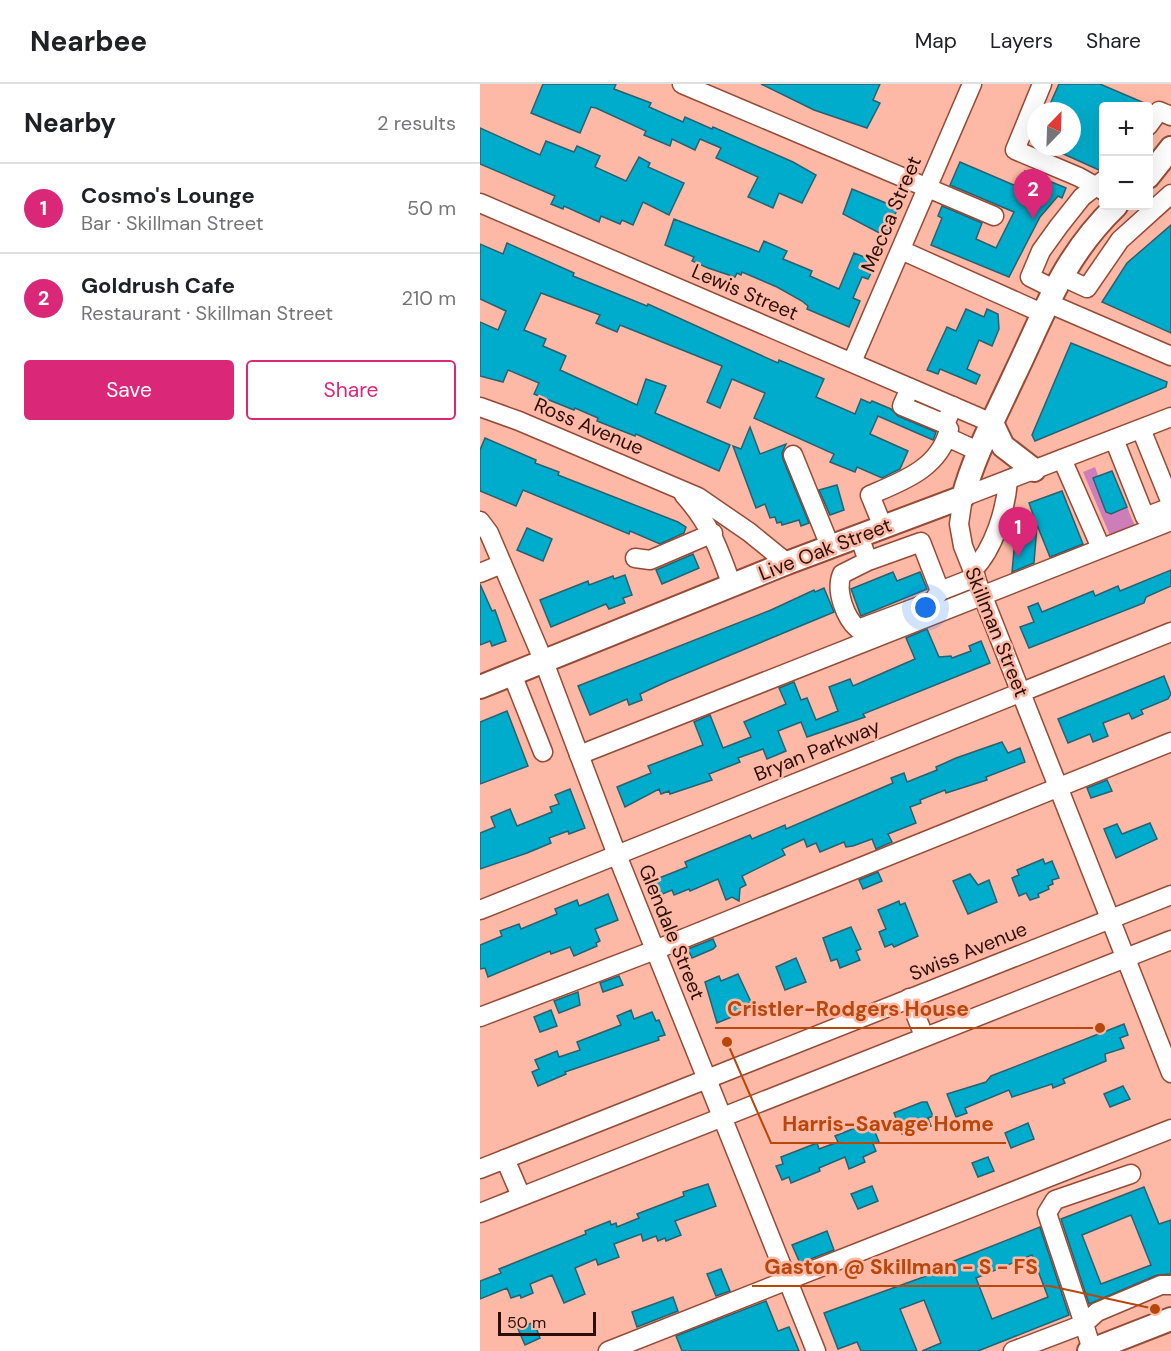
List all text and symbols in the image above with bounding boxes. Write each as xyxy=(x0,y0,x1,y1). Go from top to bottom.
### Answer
text: Nearbee xyxy=(30,23,147,60)
text: Map xyxy=(915,27,957,55)
text: Layers xyxy=(990,27,1053,55)
text: Share xyxy=(1086,27,1141,55)
north arrow xyxy=(1027,102,1081,156)
map controls xyxy=(1099,102,1153,210)
button: + xyxy=(1099,102,1153,156)
text: Nearby xyxy=(24,106,116,140)
text: 2 results xyxy=(377,110,456,136)
street label: Mecca Street xyxy=(855,152,927,276)
button: − xyxy=(1099,156,1153,210)
pin: 2 xyxy=(1014,170,1052,219)
text: Cosmo's Lounge xyxy=(81,181,255,210)
text: 1 xyxy=(40,195,47,221)
text: 50 m xyxy=(407,195,456,221)
text: Bar · Skillman Street xyxy=(81,210,264,236)
street label: Lewis Street xyxy=(688,258,802,326)
text: Goldrush Cafe xyxy=(81,271,235,300)
text: 2 xyxy=(38,285,49,311)
text: 210 m xyxy=(401,285,456,311)
text: Restaurant · Skillman Street xyxy=(81,300,333,326)
button: Save xyxy=(24,360,234,420)
button: Share xyxy=(246,360,456,420)
street label: Ross Avenue xyxy=(530,391,648,461)
pin: 1 xyxy=(998,508,1038,557)
street label: Live Oak Street xyxy=(755,512,895,586)
street label: Skillman Street xyxy=(959,563,1035,701)
your location xyxy=(911,593,940,622)
street label: Bryan Parkway xyxy=(750,713,884,787)
street label: Glendale Street xyxy=(633,861,711,1004)
street label: Swiss Avenue xyxy=(905,916,1031,986)
callout: Cristler-Rodgers House xyxy=(715,989,981,1028)
text: Cristler-Rodgers House xyxy=(727,995,969,1023)
callout: Harris-Savage Home xyxy=(771,1104,1006,1143)
text: Harris-Savage Home xyxy=(782,1110,994,1138)
callout: Gaston @ Skillman - S - FS xyxy=(752,1247,1050,1286)
text: Gaston @ Skillman - S - FS xyxy=(764,1253,1038,1281)
scale bar xyxy=(498,1309,596,1336)
text: 50 m xyxy=(507,1312,546,1333)

